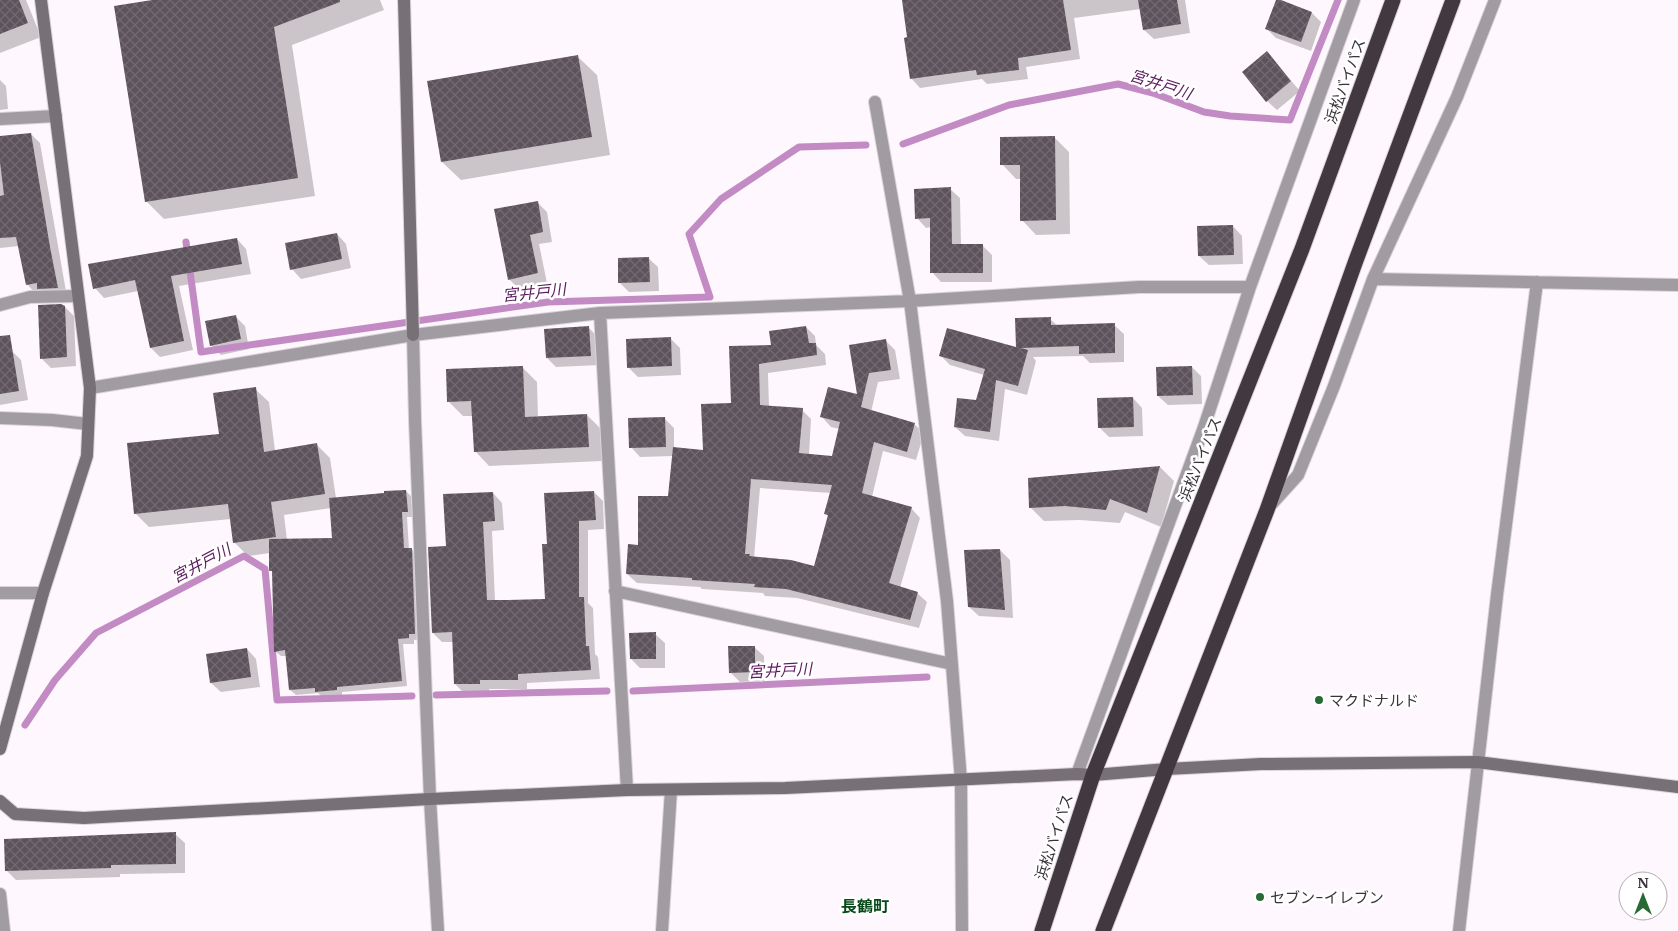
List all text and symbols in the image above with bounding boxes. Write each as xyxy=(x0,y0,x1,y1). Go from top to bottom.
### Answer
street label: 浜松バイパス xyxy=(1321,36,1369,126)
water label: 宮井戸川 xyxy=(1127,65,1196,104)
water label: 宮井戸川 xyxy=(501,279,569,305)
street label: 浜松バイパス xyxy=(1174,414,1226,504)
water label: 宮井戸川 xyxy=(168,538,236,587)
water label: 宮井戸川 xyxy=(748,658,814,682)
place label: マクドナルド xyxy=(1329,691,1419,710)
marker: マクドナルド xyxy=(1313,694,1325,706)
street label: 浜松バイパス xyxy=(1031,791,1077,883)
north arrow xyxy=(1618,871,1668,921)
text: N xyxy=(1637,874,1649,892)
place label: セブン-イレブン xyxy=(1270,888,1384,907)
marker: セブン-イレブン xyxy=(1254,891,1266,903)
district label: 長鶴町 xyxy=(841,896,889,916)

